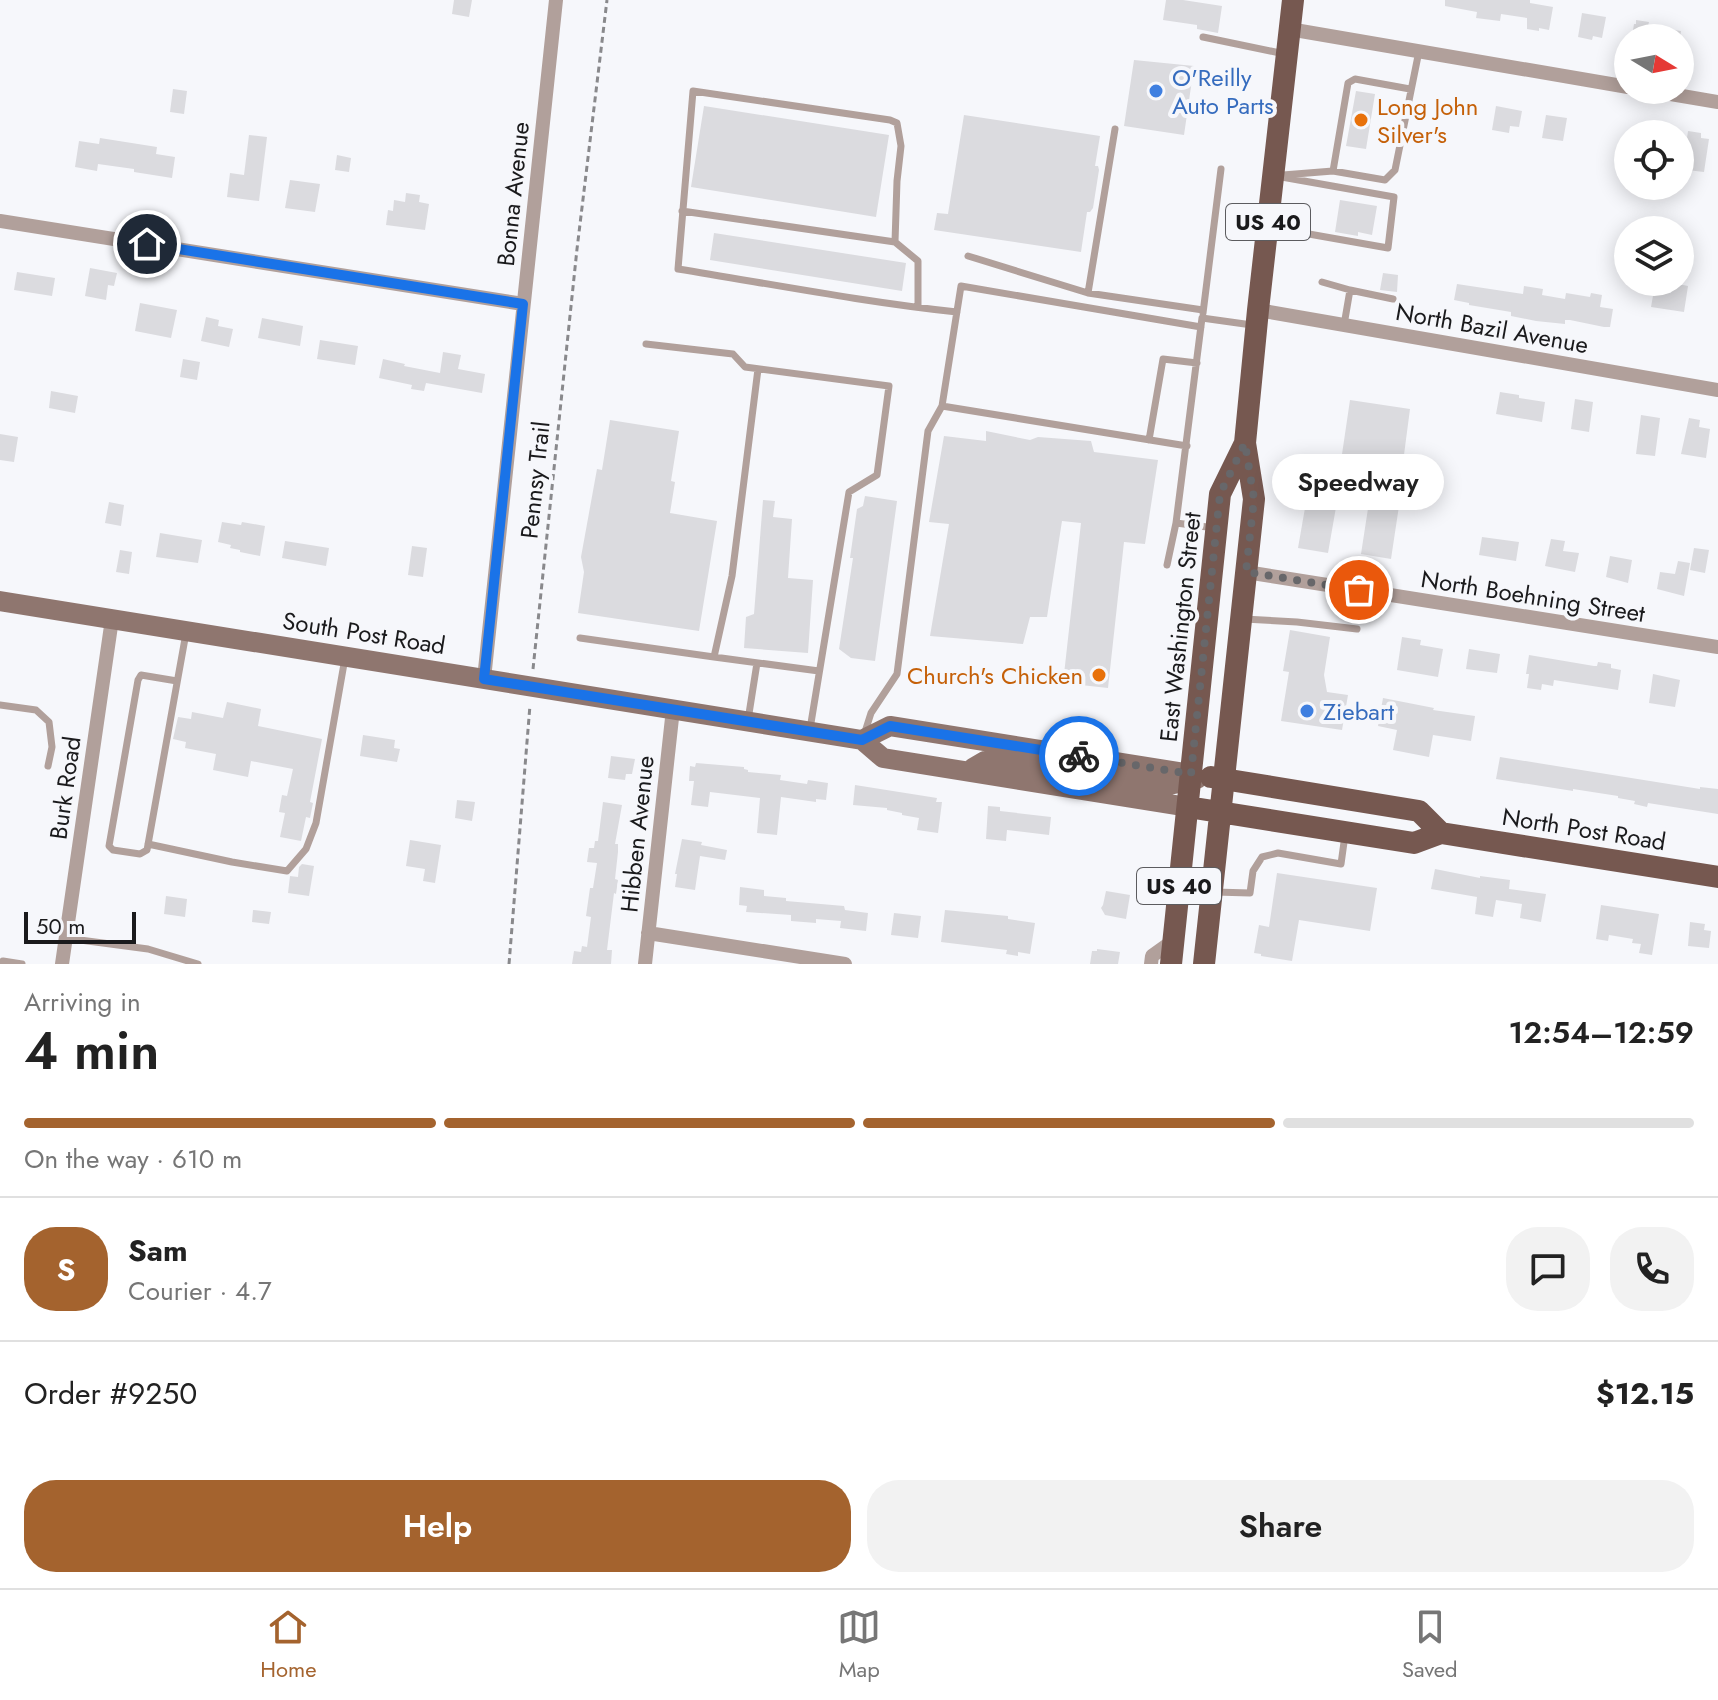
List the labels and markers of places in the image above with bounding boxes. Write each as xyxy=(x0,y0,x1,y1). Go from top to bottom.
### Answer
place label: O'Reilly Auto Parts xyxy=(1172,60,1274,123)
marker: O'Reilly Auto Parts xyxy=(1147,82,1165,100)
place label: Long John Silver's xyxy=(1377,89,1478,152)
marker: Long John Silver's xyxy=(1352,111,1370,129)
pin xyxy=(113,210,181,278)
callout: Speedway xyxy=(1273,454,1445,510)
pin xyxy=(1325,556,1393,624)
place label: Church's Chicken xyxy=(907,658,1083,693)
marker: Church's Chicken xyxy=(1090,666,1108,684)
place label: Ziebart xyxy=(1323,694,1394,729)
marker: Ziebart xyxy=(1298,702,1316,720)

